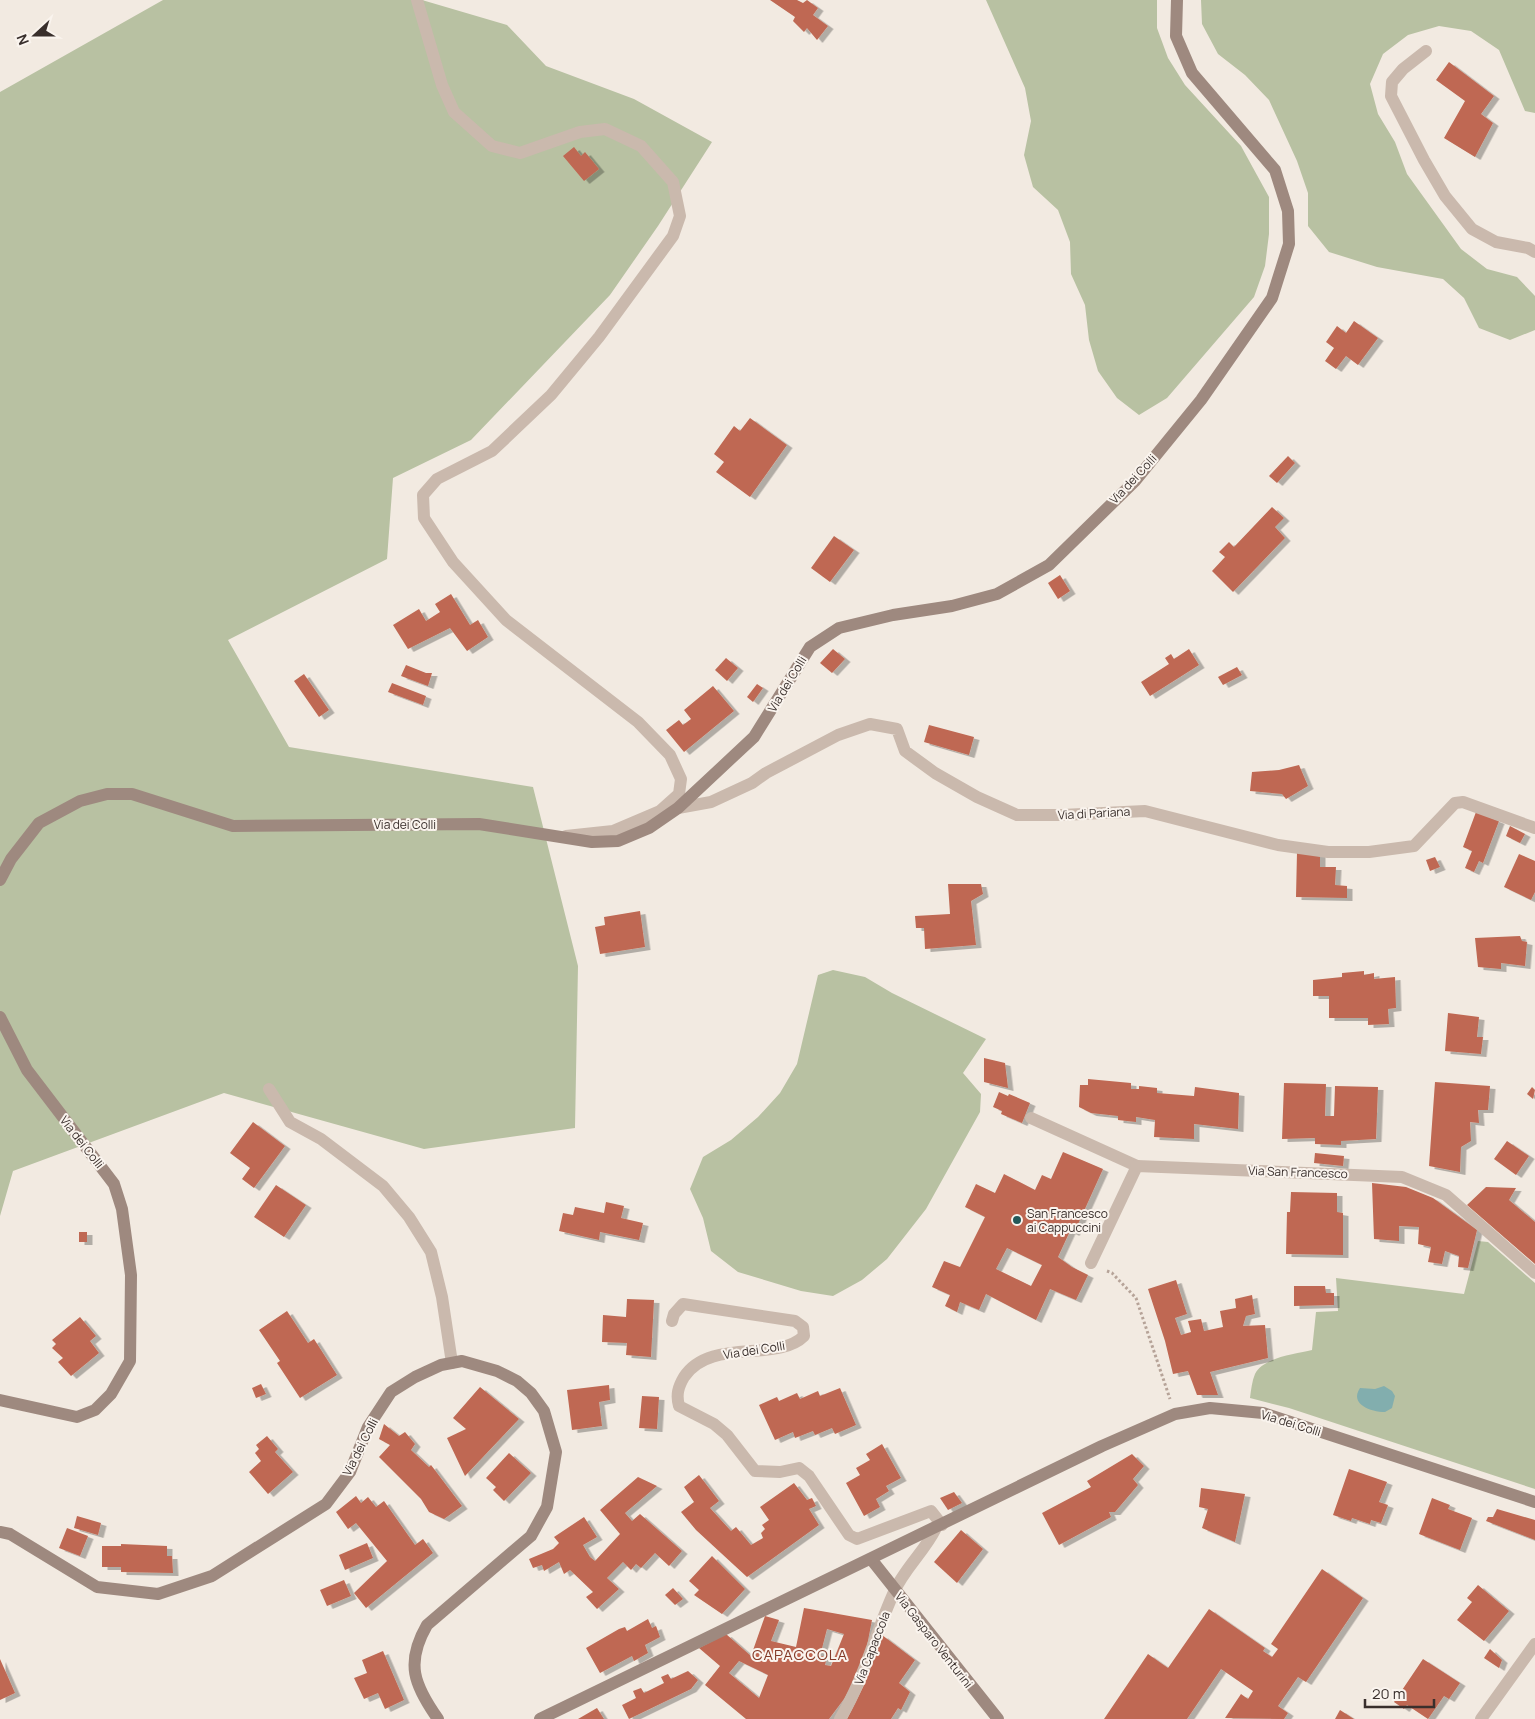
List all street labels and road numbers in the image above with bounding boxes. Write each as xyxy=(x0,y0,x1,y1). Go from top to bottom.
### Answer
street label: Via dei Colli xyxy=(1106,450,1160,508)
street label: Via dei Colli xyxy=(764,653,810,715)
street label: Via di Pariana xyxy=(1057,803,1131,823)
street label: Via dei Colli xyxy=(374,816,436,833)
street label: Via dei Colli xyxy=(56,1112,108,1172)
street label: Via San Francesco xyxy=(1248,1162,1348,1182)
street label: Via dei Colli xyxy=(722,1337,786,1363)
street label: Via dei Colli xyxy=(1259,1406,1323,1440)
street label: Via dei Colli xyxy=(338,1415,382,1479)
street label: Via Gasparo Venturini xyxy=(891,1589,977,1691)
street label: Via Capaccola xyxy=(850,1609,894,1687)

